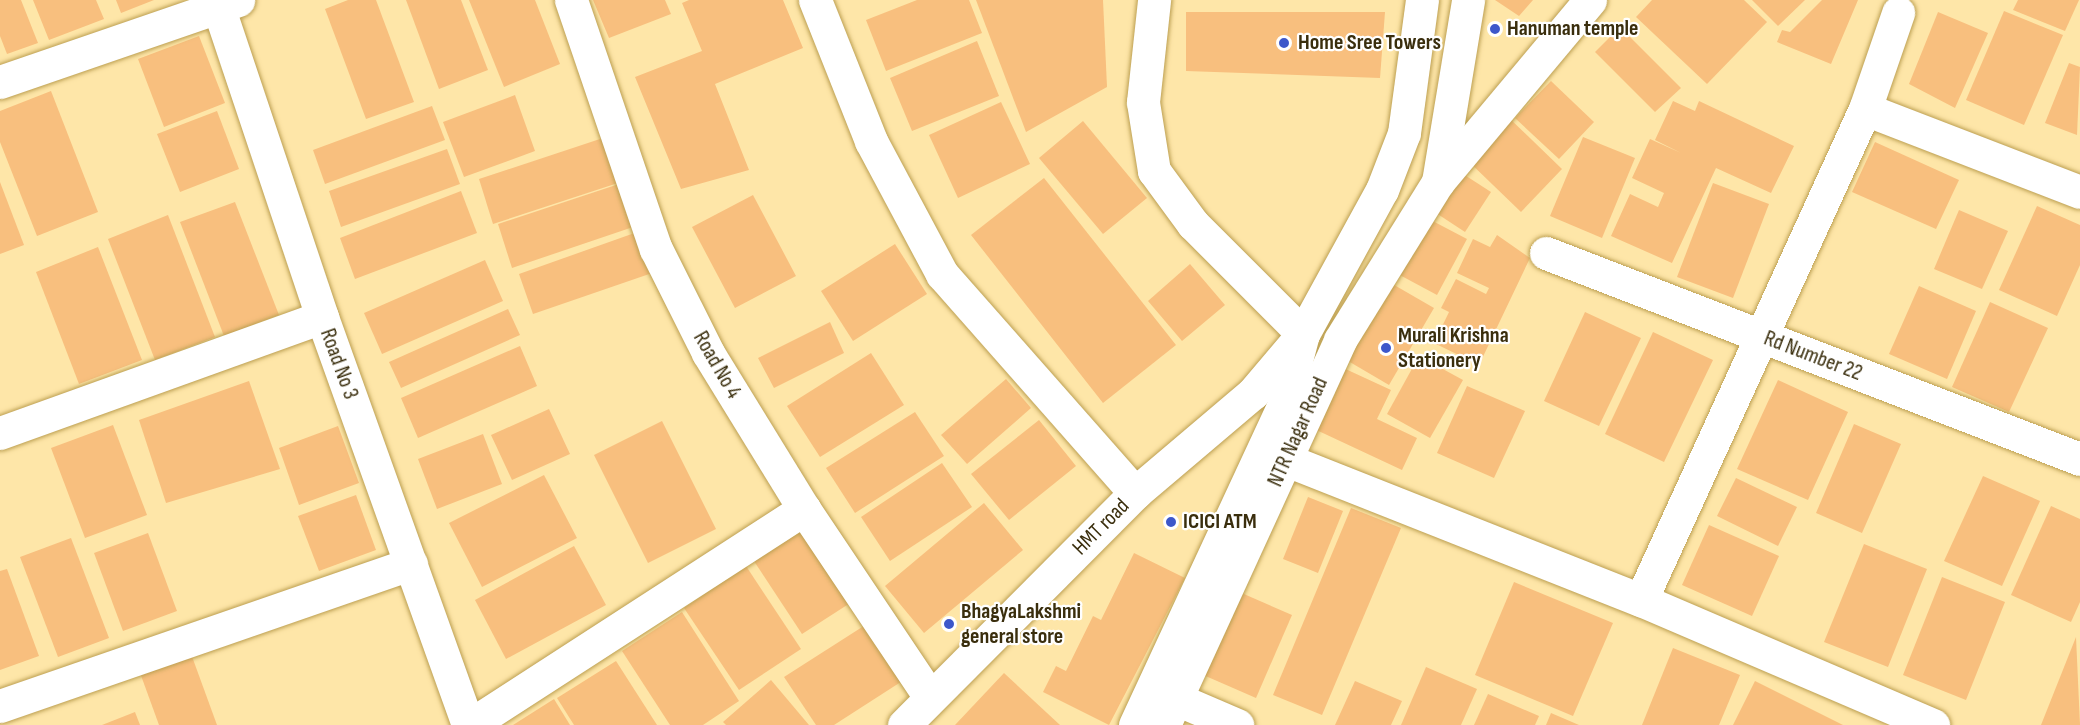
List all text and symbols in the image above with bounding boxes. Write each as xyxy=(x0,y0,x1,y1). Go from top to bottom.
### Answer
place label: Hanuman temple xyxy=(1507,16,1638,42)
marker: Hanuman temple xyxy=(1488,22,1502,36)
place label: Home Sree Towers xyxy=(1298,30,1441,56)
marker: Home Sree Towers xyxy=(1275,34,1293,52)
place label: Murali Krishna Stationery xyxy=(1398,322,1509,374)
street label: Road No 3 xyxy=(314,325,364,403)
street label: Rd Number 22 xyxy=(1760,325,1866,387)
street label: Road No 4 xyxy=(687,327,747,403)
marker: Murali Krishna Stationery xyxy=(1379,341,1393,355)
street label: NTR Nagar Road xyxy=(1262,373,1334,491)
street label: HMT road xyxy=(1067,493,1135,561)
place label: ICICI ATM xyxy=(1183,509,1257,535)
marker: ICICI ATM xyxy=(1164,515,1178,529)
place label: BhagyaLakshmi general store xyxy=(961,598,1081,650)
marker: BhagyaLakshmi general store xyxy=(942,617,956,631)

